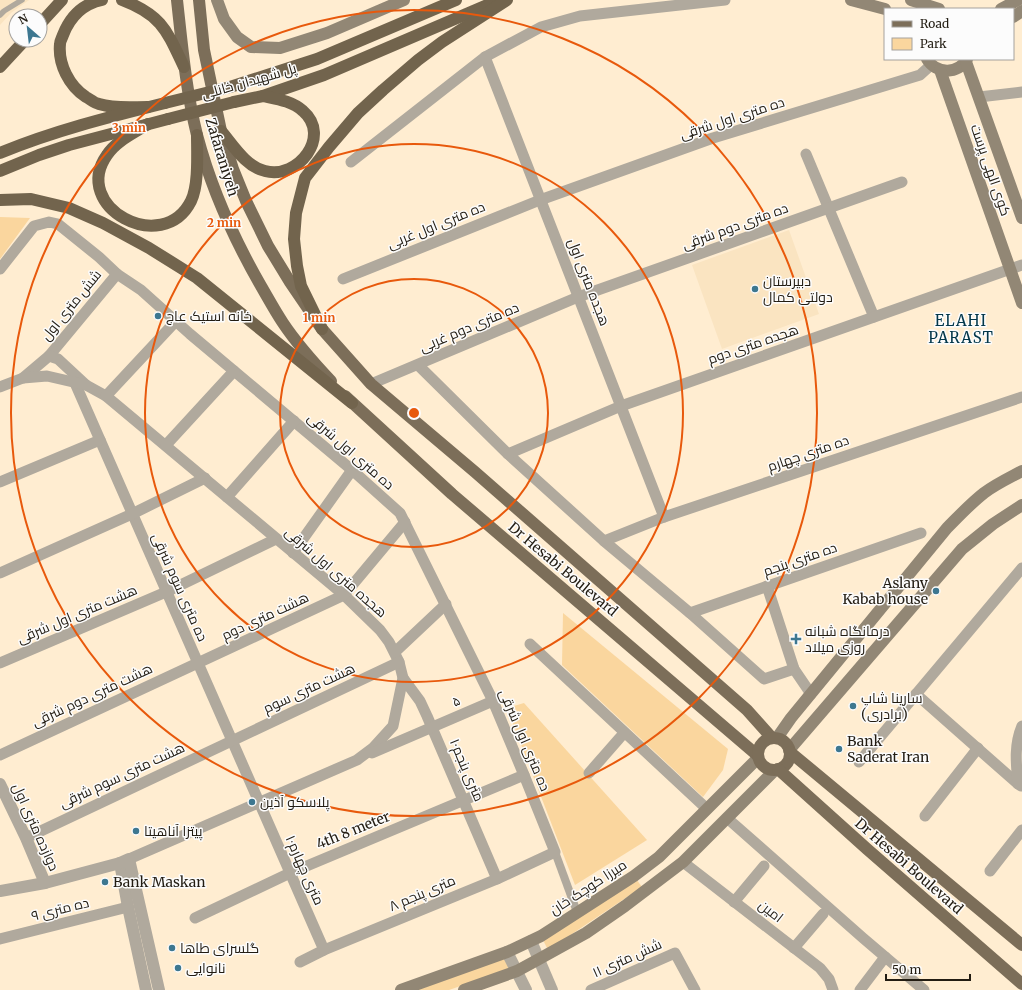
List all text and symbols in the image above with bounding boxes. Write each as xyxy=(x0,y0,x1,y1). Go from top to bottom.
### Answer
north arrow xyxy=(8,8,48,48)
legend xyxy=(884,8,1014,60)
text: N xyxy=(16,11,31,27)
text: Road xyxy=(920,16,949,31)
text: Park xyxy=(920,36,947,51)
street label: پل شهیدان خانلی xyxy=(199,59,299,104)
street label: ده متری اول شرقی xyxy=(677,93,787,143)
street label: Zafaraniyeh xyxy=(202,116,242,198)
text: 3 min xyxy=(112,120,146,135)
street label: کوی الهی پرست xyxy=(966,122,1015,219)
street label: ده متری اول غربی xyxy=(384,197,488,253)
street label: ده متری دوم شرقی xyxy=(680,198,791,254)
text: 2 min xyxy=(207,215,241,230)
street label: هجده متری اول xyxy=(564,236,614,328)
street label: شش متری اول xyxy=(37,266,105,344)
place label: دبیرستان دولتی کمال xyxy=(763,272,833,306)
marker: دبیرستان دولتی کمال xyxy=(750,284,760,294)
street label: ده متری دوم غربی xyxy=(416,298,522,357)
place label: خانه استیک عاج xyxy=(166,307,252,325)
text: 1 min xyxy=(303,310,335,325)
marker: خانه استیک عاج xyxy=(153,311,163,321)
district label: ELAHI PARAST xyxy=(928,311,994,347)
street label: هجده متری دوم xyxy=(705,320,801,369)
centre of rings xyxy=(407,406,421,420)
street label: ده متری اول شرقی xyxy=(304,408,398,494)
street label: ده متری چهارم xyxy=(765,431,851,476)
street label: Dr Hesabi Boulevard xyxy=(505,518,622,620)
street label: هجده متری اول شرقی xyxy=(281,523,391,621)
street label: ده متری سوم شرقی xyxy=(147,530,212,644)
street label: ده متری پنجم xyxy=(761,538,840,581)
place label: Aslany Kabab house xyxy=(842,574,929,608)
street label: هشت متری اول شرقی xyxy=(14,581,140,647)
marker: Aslany Kabab house xyxy=(931,586,941,596)
street label: هشت متری دوم xyxy=(218,588,312,645)
place label: درمانگاه شبانه روزی میلاد xyxy=(805,622,890,656)
marker: درمانگاه شبانه روزی میلاد xyxy=(790,633,802,645)
street label: هشت متری دوم شرقی xyxy=(29,659,156,732)
street label: هشت متری سوم xyxy=(260,659,358,718)
street label: ده متری اول شرقی xyxy=(495,686,555,794)
place label: سارینا شاپ (برادری) xyxy=(861,689,922,723)
street label: ۵ xyxy=(449,691,463,711)
marker: سارینا شاپ (برادری) xyxy=(848,701,858,711)
place label: Bank Saderat Iran xyxy=(847,732,929,766)
street label: ۱۰متری پنجم xyxy=(445,736,488,805)
street label: هشت متری سوم شرقی xyxy=(56,738,188,813)
marker: Bank Saderat Iran xyxy=(834,744,844,754)
street label: دوازده متری اول xyxy=(9,780,63,874)
place label: پلاسکو آذین xyxy=(260,793,330,812)
marker: پلاسکو آذین xyxy=(247,797,257,807)
street label: 4th 8 meter xyxy=(313,807,393,853)
street label: Dr Hesabi Boulevard xyxy=(851,814,967,918)
place label: پیتزا آناهیتا xyxy=(144,822,203,841)
marker: پیتزا آناهیتا xyxy=(131,826,141,836)
street label: ۱۰متری چهارم xyxy=(281,832,328,908)
street label: میرزا کوچک خان xyxy=(546,855,631,920)
street label: ۸ متری پنجم xyxy=(386,871,458,916)
place label: Bank Maskan xyxy=(113,873,205,891)
marker: Bank Maskan xyxy=(100,877,110,887)
street label: ده متری ۹ xyxy=(29,893,91,925)
street label: امین xyxy=(755,896,787,926)
street label: شش متری ۱۱ xyxy=(589,935,665,981)
place label: گلسرای طاها xyxy=(180,939,259,957)
marker: گلسرای طاها xyxy=(167,943,177,953)
scale bar xyxy=(886,956,970,982)
place label: نانوایی xyxy=(186,959,226,977)
text: 50 m xyxy=(892,962,921,977)
marker: نانوایی xyxy=(173,963,183,973)

